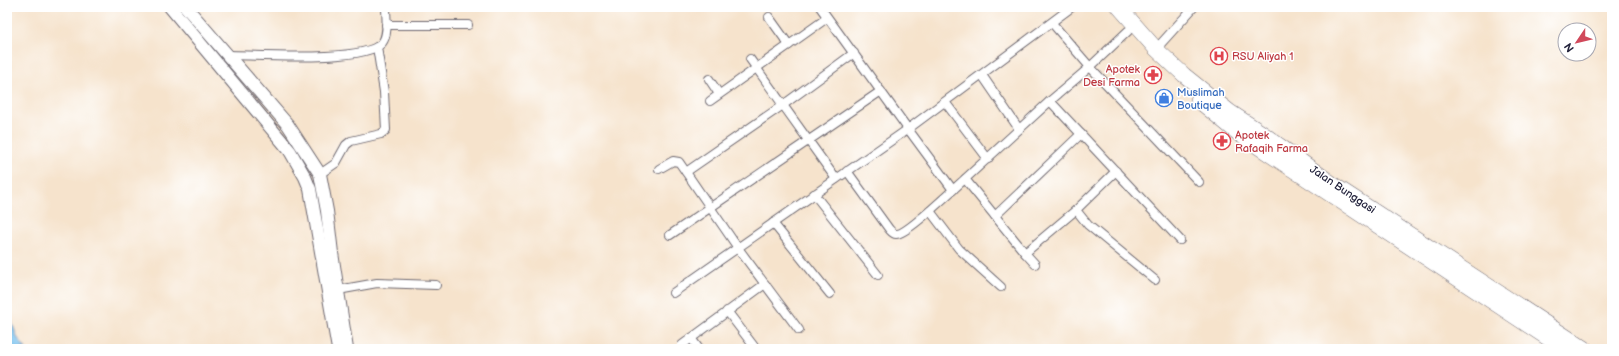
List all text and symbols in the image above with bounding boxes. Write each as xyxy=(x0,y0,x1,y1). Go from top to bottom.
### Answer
north arrow xyxy=(1557,22,1597,62)
text: N xyxy=(1562,40,1577,55)
hospital icon: RSU Aliyah 1 xyxy=(1209,46,1229,66)
place label: RSU Aliyah 1 xyxy=(1232,50,1293,63)
place label: Apotek Desi Farma xyxy=(1083,63,1141,89)
pharmacy icon: Apotek Desi Farma xyxy=(1143,65,1163,85)
place label: Muslimah Boutique xyxy=(1177,86,1225,112)
shop icon: Muslimah Boutique xyxy=(1154,88,1174,108)
place label: Apotek Rafaqih Farma xyxy=(1235,129,1308,155)
pharmacy icon: Apotek Rafaqih Farma xyxy=(1212,131,1232,151)
street label: Jalan Bunggasi xyxy=(1307,163,1378,216)

